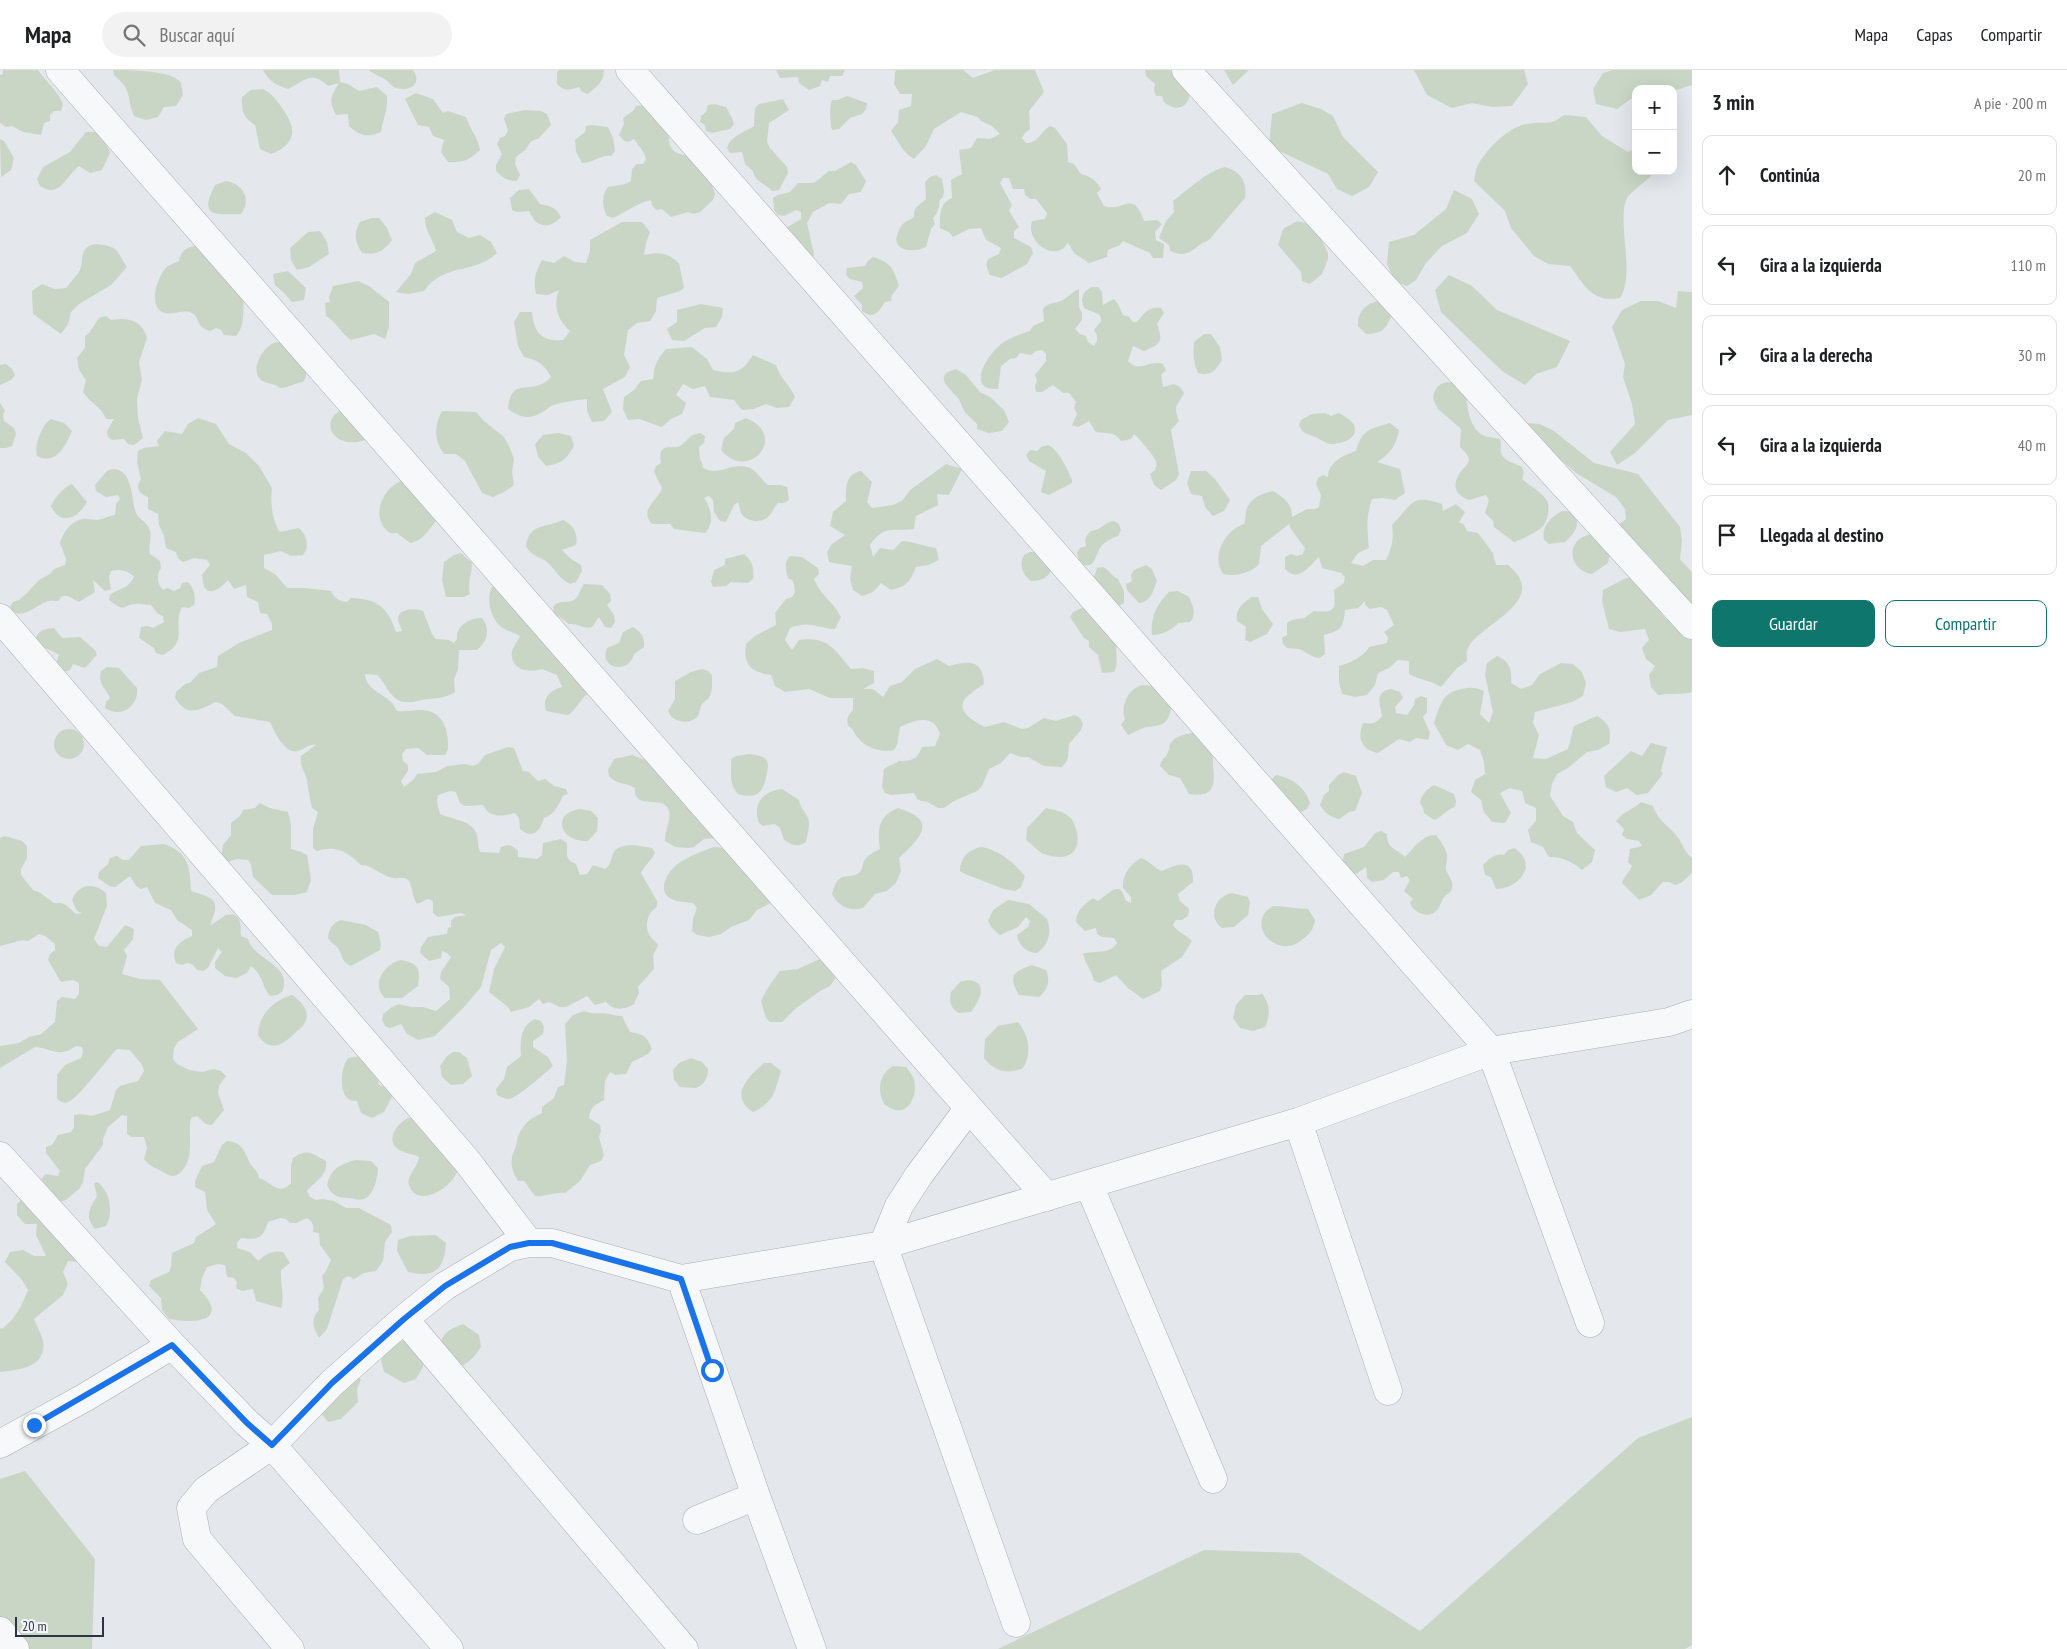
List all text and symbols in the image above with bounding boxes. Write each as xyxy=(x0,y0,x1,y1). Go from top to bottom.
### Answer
search box xyxy=(102,12,452,57)
text: Mapa xyxy=(25,19,72,50)
icon: search xyxy=(120,21,148,49)
text: Buscar aquí xyxy=(160,23,235,47)
text: Mapa xyxy=(1855,23,1888,46)
text: Capas xyxy=(1916,23,1953,46)
text: Compartir xyxy=(1981,23,2042,46)
map controls xyxy=(1632,85,1677,175)
button: + xyxy=(1632,85,1677,130)
text: 3 min xyxy=(1712,89,1754,116)
text: A pie · 200 m xyxy=(1974,93,2047,113)
button: − xyxy=(1632,130,1677,175)
icon: ahead xyxy=(1713,161,1741,189)
text: Continúa xyxy=(1760,163,1820,187)
text: 20 m xyxy=(2018,165,2046,185)
icon: left xyxy=(1713,251,1741,279)
text: Gira a la izquierda xyxy=(1760,253,1882,277)
text: 110 m xyxy=(2011,255,2046,275)
icon: right xyxy=(1713,341,1741,369)
text: Gira a la derecha xyxy=(1760,343,1873,367)
text: 30 m xyxy=(2018,345,2046,365)
icon: left xyxy=(1713,431,1741,459)
text: Gira a la izquierda xyxy=(1760,433,1882,457)
text: 40 m xyxy=(2018,435,2046,455)
icon: arrive xyxy=(1713,521,1741,549)
text: Llegada al destino xyxy=(1760,523,1884,547)
button: Guardar xyxy=(1712,600,1875,647)
button: Compartir xyxy=(1885,600,2047,647)
route start xyxy=(701,1359,724,1382)
route end xyxy=(23,1414,46,1437)
scale bar xyxy=(15,1614,104,1637)
text: 20 m xyxy=(22,1617,47,1635)

